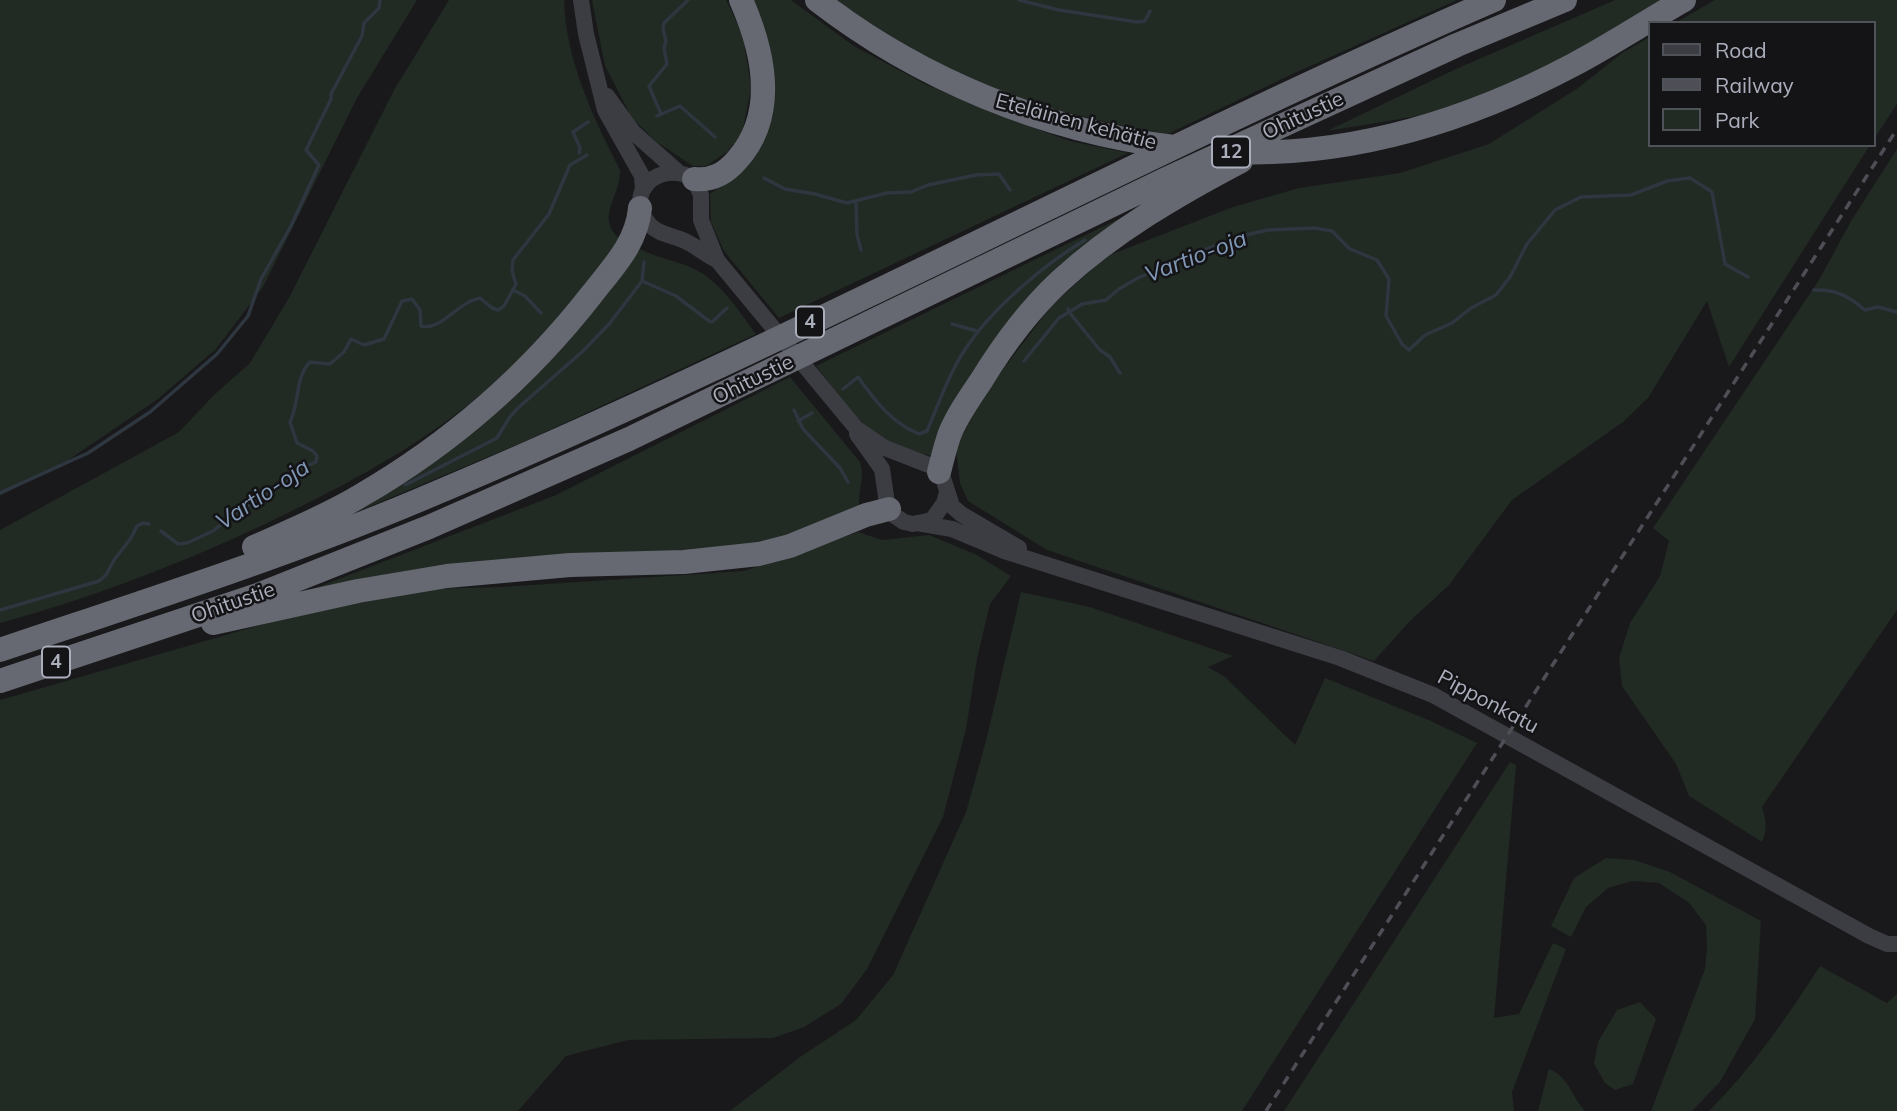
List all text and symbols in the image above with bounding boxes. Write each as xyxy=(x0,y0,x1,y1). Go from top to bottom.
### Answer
legend xyxy=(1648,21,1876,147)
text: Road xyxy=(1715,37,1766,63)
text: Railway xyxy=(1715,72,1794,98)
street label: Ohitustie xyxy=(1258,86,1348,146)
street label: Eteläinen kehätie xyxy=(993,88,1159,156)
text: Park xyxy=(1715,107,1759,133)
road number: 12 xyxy=(1212,136,1250,168)
water label: Vartio-oja xyxy=(1141,225,1251,289)
road number: 4 xyxy=(796,306,824,338)
street label: Ohitustie xyxy=(708,350,798,410)
water label: Vartio-oja xyxy=(211,454,315,536)
street label: Ohitustie xyxy=(188,577,278,629)
road number: 4 xyxy=(42,646,70,678)
street label: Pipponkatu xyxy=(1433,665,1543,739)

